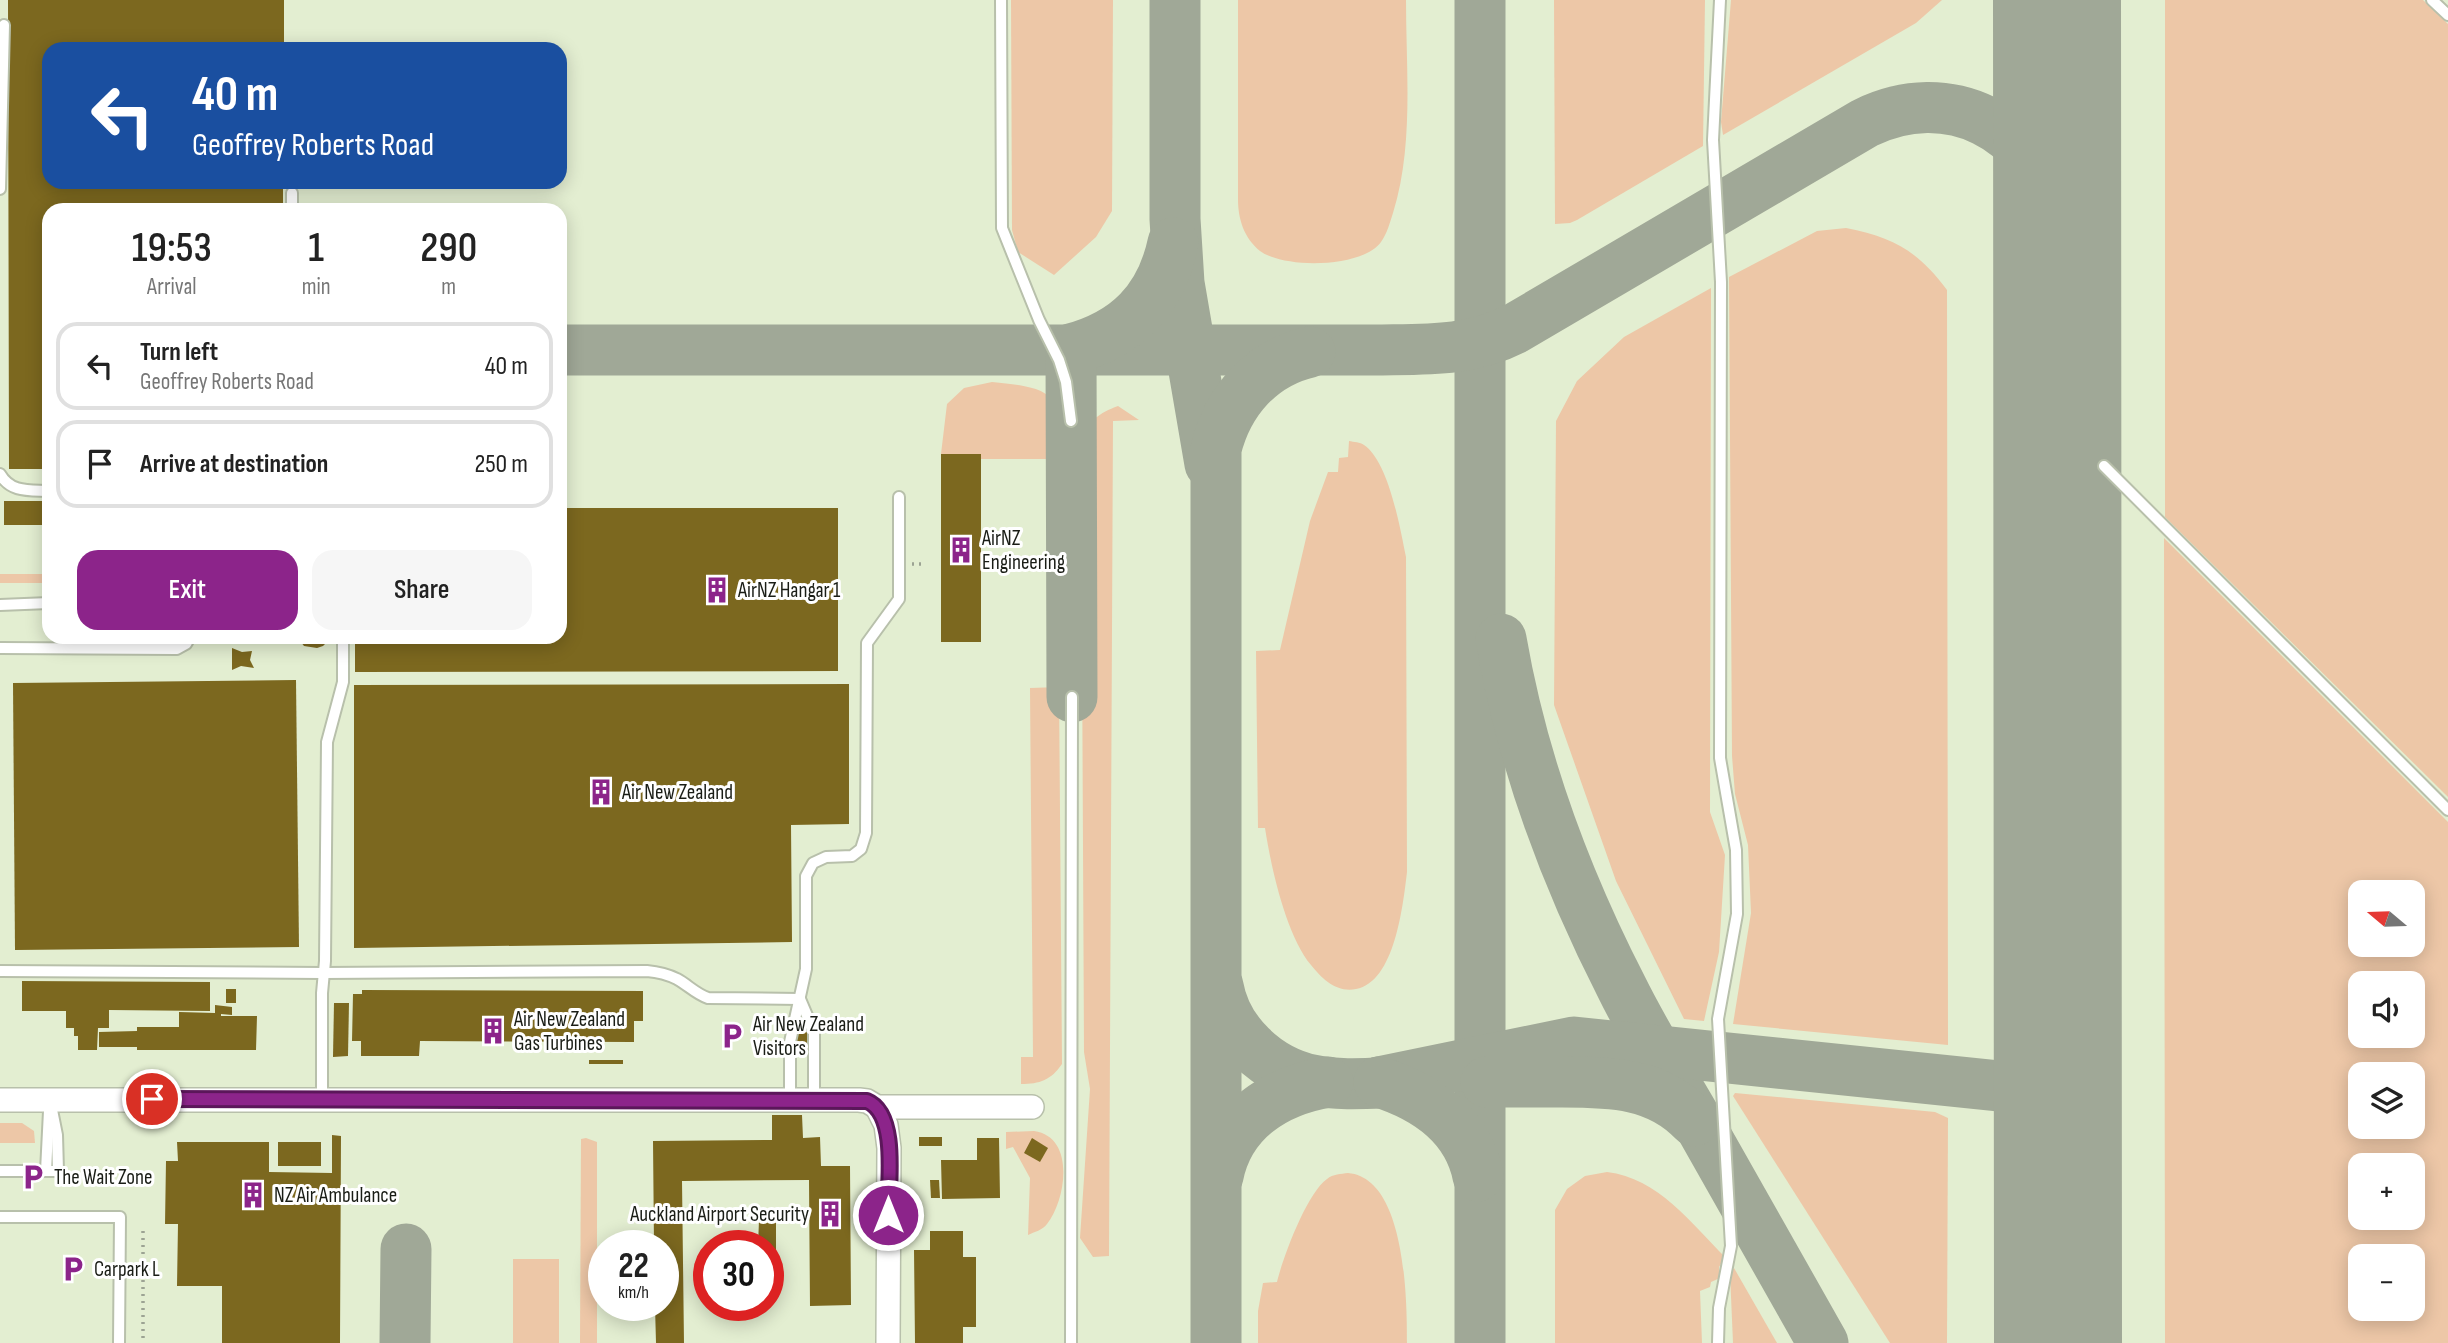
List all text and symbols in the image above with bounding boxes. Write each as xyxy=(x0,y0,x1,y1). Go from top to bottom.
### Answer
text: 40 m xyxy=(192,66,278,125)
icon: left xyxy=(77,70,168,161)
text: Geoffrey Roberts Road xyxy=(192,126,434,165)
text: 19:53 xyxy=(132,223,212,274)
text: 1 xyxy=(308,223,324,274)
text: 290 xyxy=(420,223,477,274)
text: Arrival xyxy=(147,273,197,301)
text: min xyxy=(302,273,331,301)
text: m xyxy=(441,273,456,301)
text: Turn left xyxy=(140,337,218,368)
icon: left xyxy=(81,347,119,385)
text: 40 m xyxy=(485,351,528,382)
text: Geoffrey Roberts Road xyxy=(140,368,314,396)
icon: arrive xyxy=(81,445,119,483)
text: Arrive at destination xyxy=(140,449,328,480)
text: 250 m xyxy=(474,449,528,480)
place label: AirNZ Engineering xyxy=(981,526,1065,575)
building icon: AirNZ Engineering xyxy=(946,535,976,565)
button: Exit xyxy=(77,550,298,630)
button: Share xyxy=(312,550,532,630)
building icon: AirNZ Hangar 1 xyxy=(702,575,732,605)
place label: AirNZ Hangar 1 xyxy=(737,578,841,603)
building icon: Air New Zealand xyxy=(586,777,616,807)
place label: Air New Zealand xyxy=(621,780,733,805)
north arrow xyxy=(2348,880,2426,957)
map controls xyxy=(2348,880,2425,1321)
button: sound xyxy=(2348,971,2425,1048)
place label: Air New Zealand Gas Turbines xyxy=(513,1007,625,1056)
place label: Air New Zealand Visitors xyxy=(752,1012,864,1061)
building icon: Air New Zealand Gas Turbines xyxy=(478,1016,508,1046)
parking icon: Air New Zealand Visitors xyxy=(717,1021,747,1051)
button: layers xyxy=(2348,1062,2425,1139)
pin xyxy=(122,1069,182,1129)
icon: arrive xyxy=(133,1080,171,1118)
button: + xyxy=(2348,1153,2425,1230)
parking icon: The Wait Zone xyxy=(18,1162,48,1192)
place label: The Wait Zone xyxy=(54,1165,152,1190)
position arrow xyxy=(851,1178,925,1252)
building icon: NZ Air Ambulance xyxy=(238,1180,268,1210)
place label: NZ Air Ambulance xyxy=(274,1183,397,1208)
building icon: Auckland Airport Security xyxy=(815,1199,845,1229)
place label: Auckland Airport Security xyxy=(629,1202,809,1227)
speed limit sign: 30 xyxy=(693,1230,784,1321)
button: − xyxy=(2348,1244,2425,1321)
text: 22 xyxy=(618,1245,649,1288)
parking icon: Carpark L xyxy=(58,1254,88,1284)
place label: Carpark L xyxy=(94,1257,160,1282)
text: km/h xyxy=(618,1282,649,1303)

